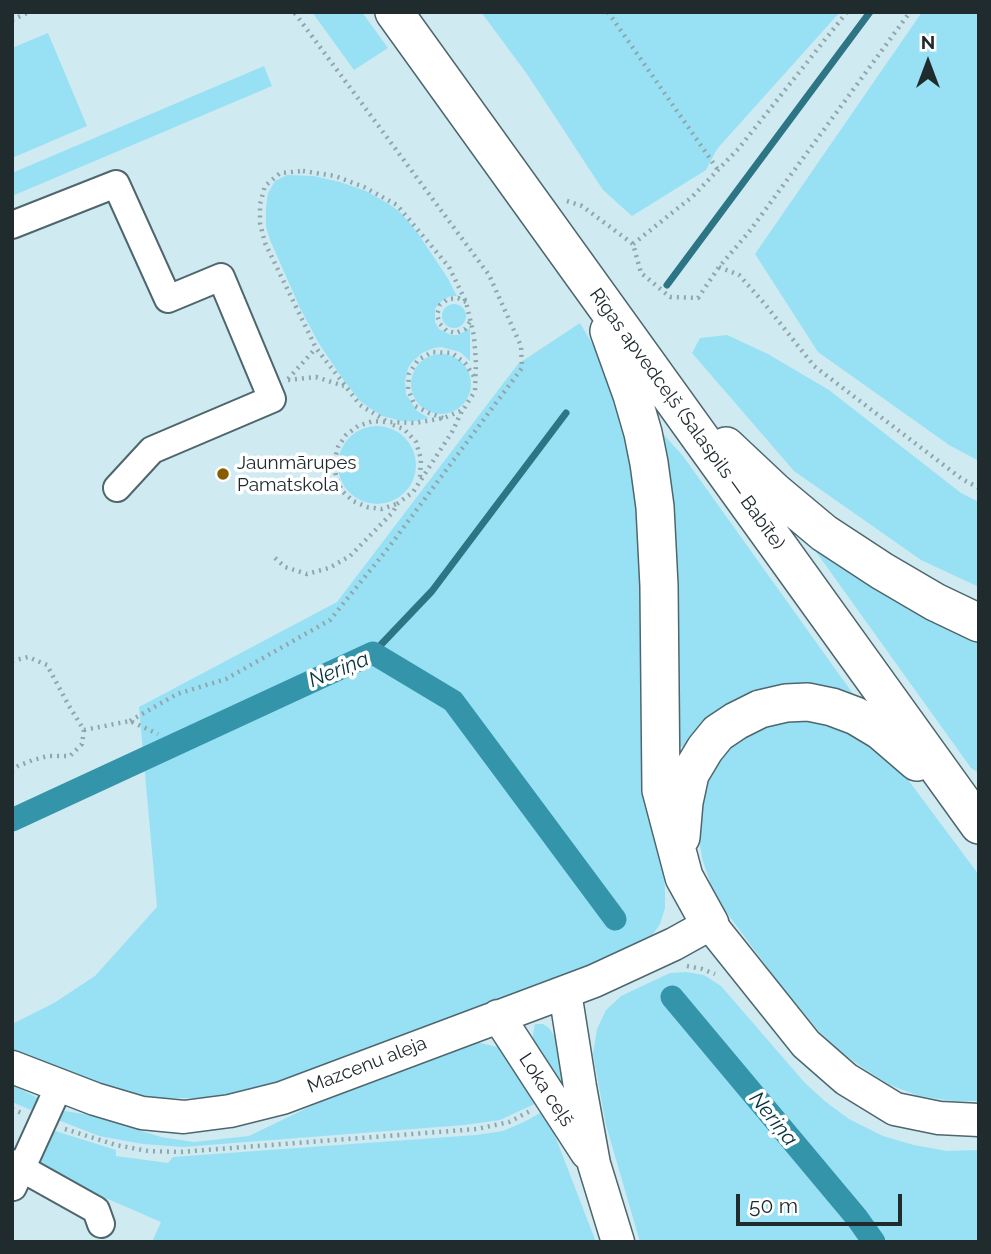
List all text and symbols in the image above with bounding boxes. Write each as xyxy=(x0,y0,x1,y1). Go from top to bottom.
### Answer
north arrow xyxy=(893,28,963,98)
text: N xyxy=(921,31,935,53)
street label: Rīgas apvedceļš (Salaspils — Babīte) xyxy=(584,284,790,554)
place label: Jaunmārupes Pamatskola xyxy=(237,452,357,496)
marker: Jaunmārupes Pamatskola xyxy=(215,466,231,482)
water label: Neriņa xyxy=(305,647,373,693)
street label: Mazcenu aleja xyxy=(304,1032,430,1098)
street label: Loka ceļš xyxy=(514,1049,578,1131)
water label: Neriņa xyxy=(744,1087,802,1151)
scale bar xyxy=(739,1180,905,1224)
text: 50 m xyxy=(749,1193,798,1218)

